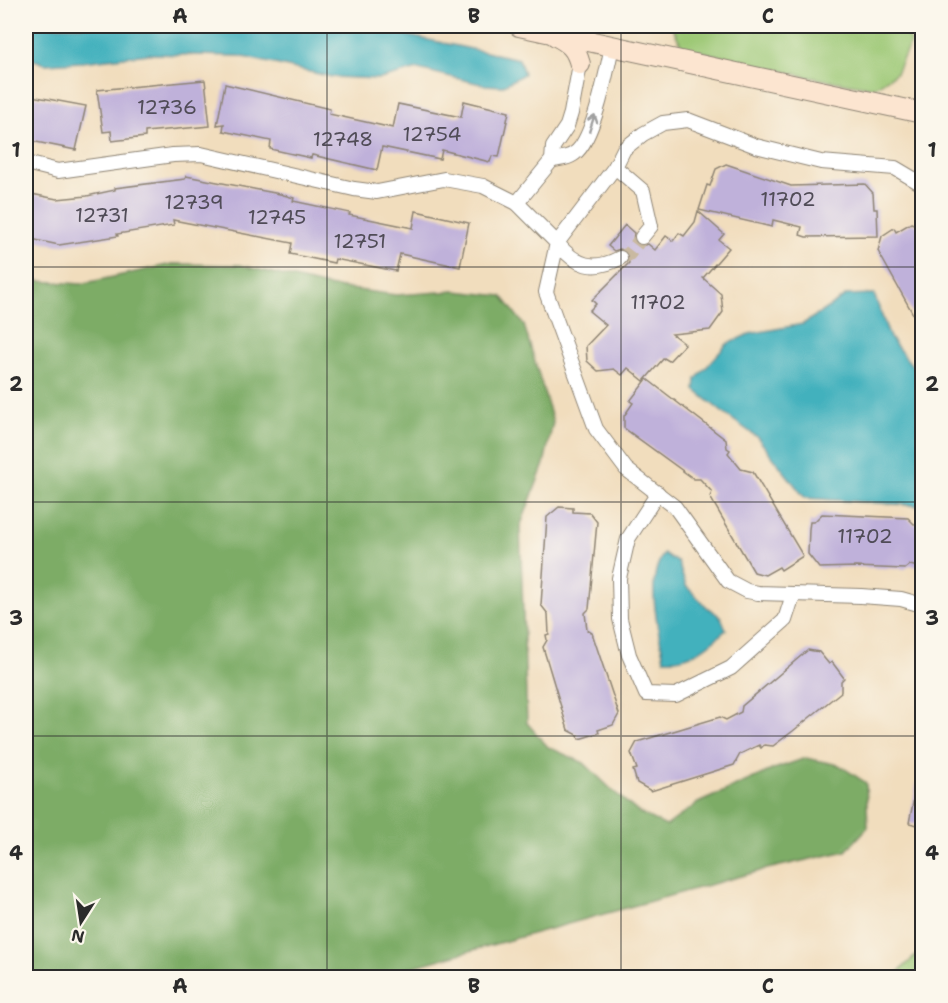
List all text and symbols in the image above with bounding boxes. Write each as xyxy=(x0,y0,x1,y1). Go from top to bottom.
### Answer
text: A xyxy=(172,3,188,29)
text: B xyxy=(468,3,480,29)
text: C xyxy=(762,3,774,29)
house number: 12736 xyxy=(137,94,197,120)
one-way arrow xyxy=(587,114,598,133)
house number: 12754 xyxy=(403,121,461,147)
house number: 12748 xyxy=(313,126,373,152)
text: 1 xyxy=(11,137,21,163)
text: 1 xyxy=(927,137,937,163)
house number: 11702 xyxy=(760,186,816,212)
house number: 12739 xyxy=(164,189,224,215)
house number: 12731 xyxy=(75,202,129,228)
house number: 12745 xyxy=(248,204,306,230)
house number: 12751 xyxy=(334,228,386,254)
house number: 11702 xyxy=(630,289,686,315)
text: 2 xyxy=(9,371,23,397)
text: 2 xyxy=(925,371,939,397)
house number: 11702 xyxy=(837,523,893,549)
text: 3 xyxy=(9,605,23,631)
text: 3 xyxy=(925,605,939,631)
text: 4 xyxy=(9,840,23,866)
text: 4 xyxy=(925,840,939,866)
north arrow xyxy=(51,892,111,952)
text: N xyxy=(70,925,86,948)
text: A xyxy=(172,973,188,999)
text: B xyxy=(468,973,480,999)
text: C xyxy=(762,973,774,999)

